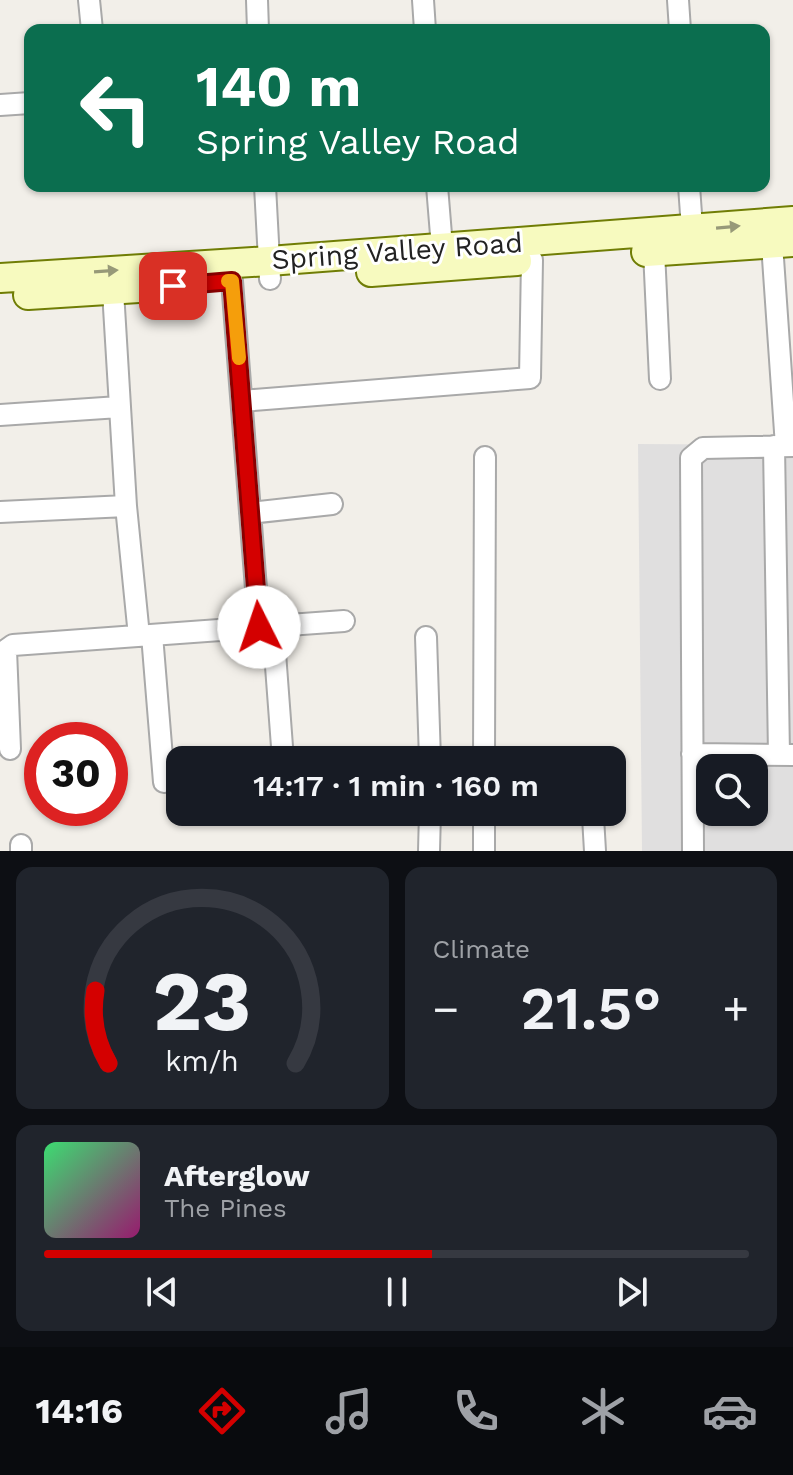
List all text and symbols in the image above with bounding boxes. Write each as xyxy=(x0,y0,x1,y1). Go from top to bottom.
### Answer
text: 140 m xyxy=(196,54,361,120)
icon: left xyxy=(64,56,168,160)
text: Spring Valley Road xyxy=(196,121,520,163)
one-way arrow xyxy=(716,220,741,233)
street label: Spring Valley Road xyxy=(270,226,524,276)
pin xyxy=(139,252,207,320)
one-way arrow xyxy=(94,264,119,277)
icon: arrive xyxy=(151,264,195,308)
position arrow xyxy=(217,585,301,669)
speed limit sign: 30 xyxy=(24,722,128,826)
map controls xyxy=(696,754,768,826)
button: search xyxy=(696,754,768,826)
text: 14:17 · 1 min · 160 m xyxy=(253,768,539,803)
text: Climate xyxy=(433,934,530,964)
text: 23 xyxy=(153,953,252,1050)
text: 21.5° xyxy=(520,973,661,1044)
text: − xyxy=(433,983,459,1035)
text: + xyxy=(722,983,749,1035)
text: km/h xyxy=(165,1044,239,1078)
text: Afterglow xyxy=(164,1158,310,1193)
text: The Pines xyxy=(164,1193,287,1223)
icon: previous xyxy=(140,1270,184,1314)
icon: pause xyxy=(375,1270,419,1314)
icon: next xyxy=(610,1270,654,1314)
icon: directions xyxy=(194,1383,250,1439)
icon: music xyxy=(321,1383,377,1439)
icon: phone xyxy=(448,1383,504,1439)
icon: climate xyxy=(575,1383,631,1439)
icon: car xyxy=(702,1383,758,1439)
text: 14:16 xyxy=(35,1390,123,1432)

